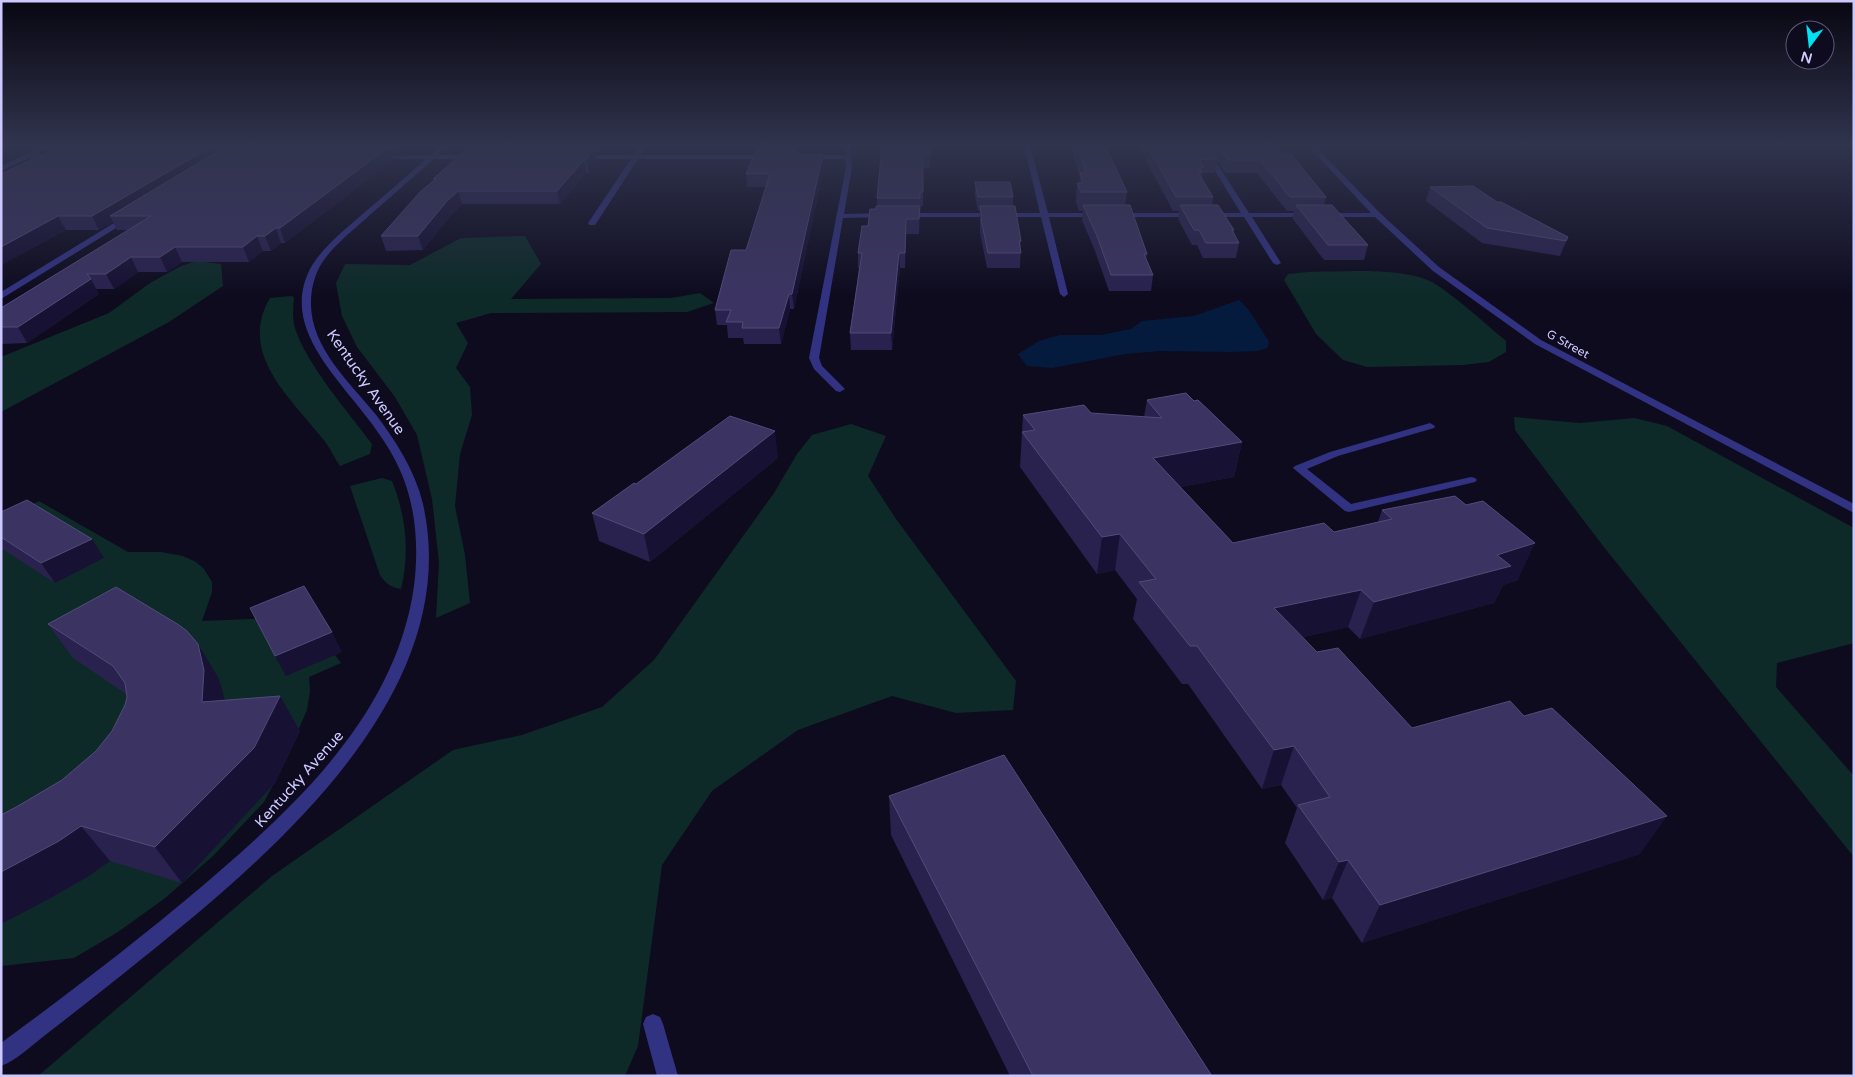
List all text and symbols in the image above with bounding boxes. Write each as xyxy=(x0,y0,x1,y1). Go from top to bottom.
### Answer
north arrow xyxy=(1785,20,1835,70)
text: N xyxy=(1799,47,1814,67)
street label: Kentucky Avenue xyxy=(323,326,409,438)
street label: G Street xyxy=(1544,327,1592,362)
street label: Kentucky Avenue xyxy=(251,727,347,831)

